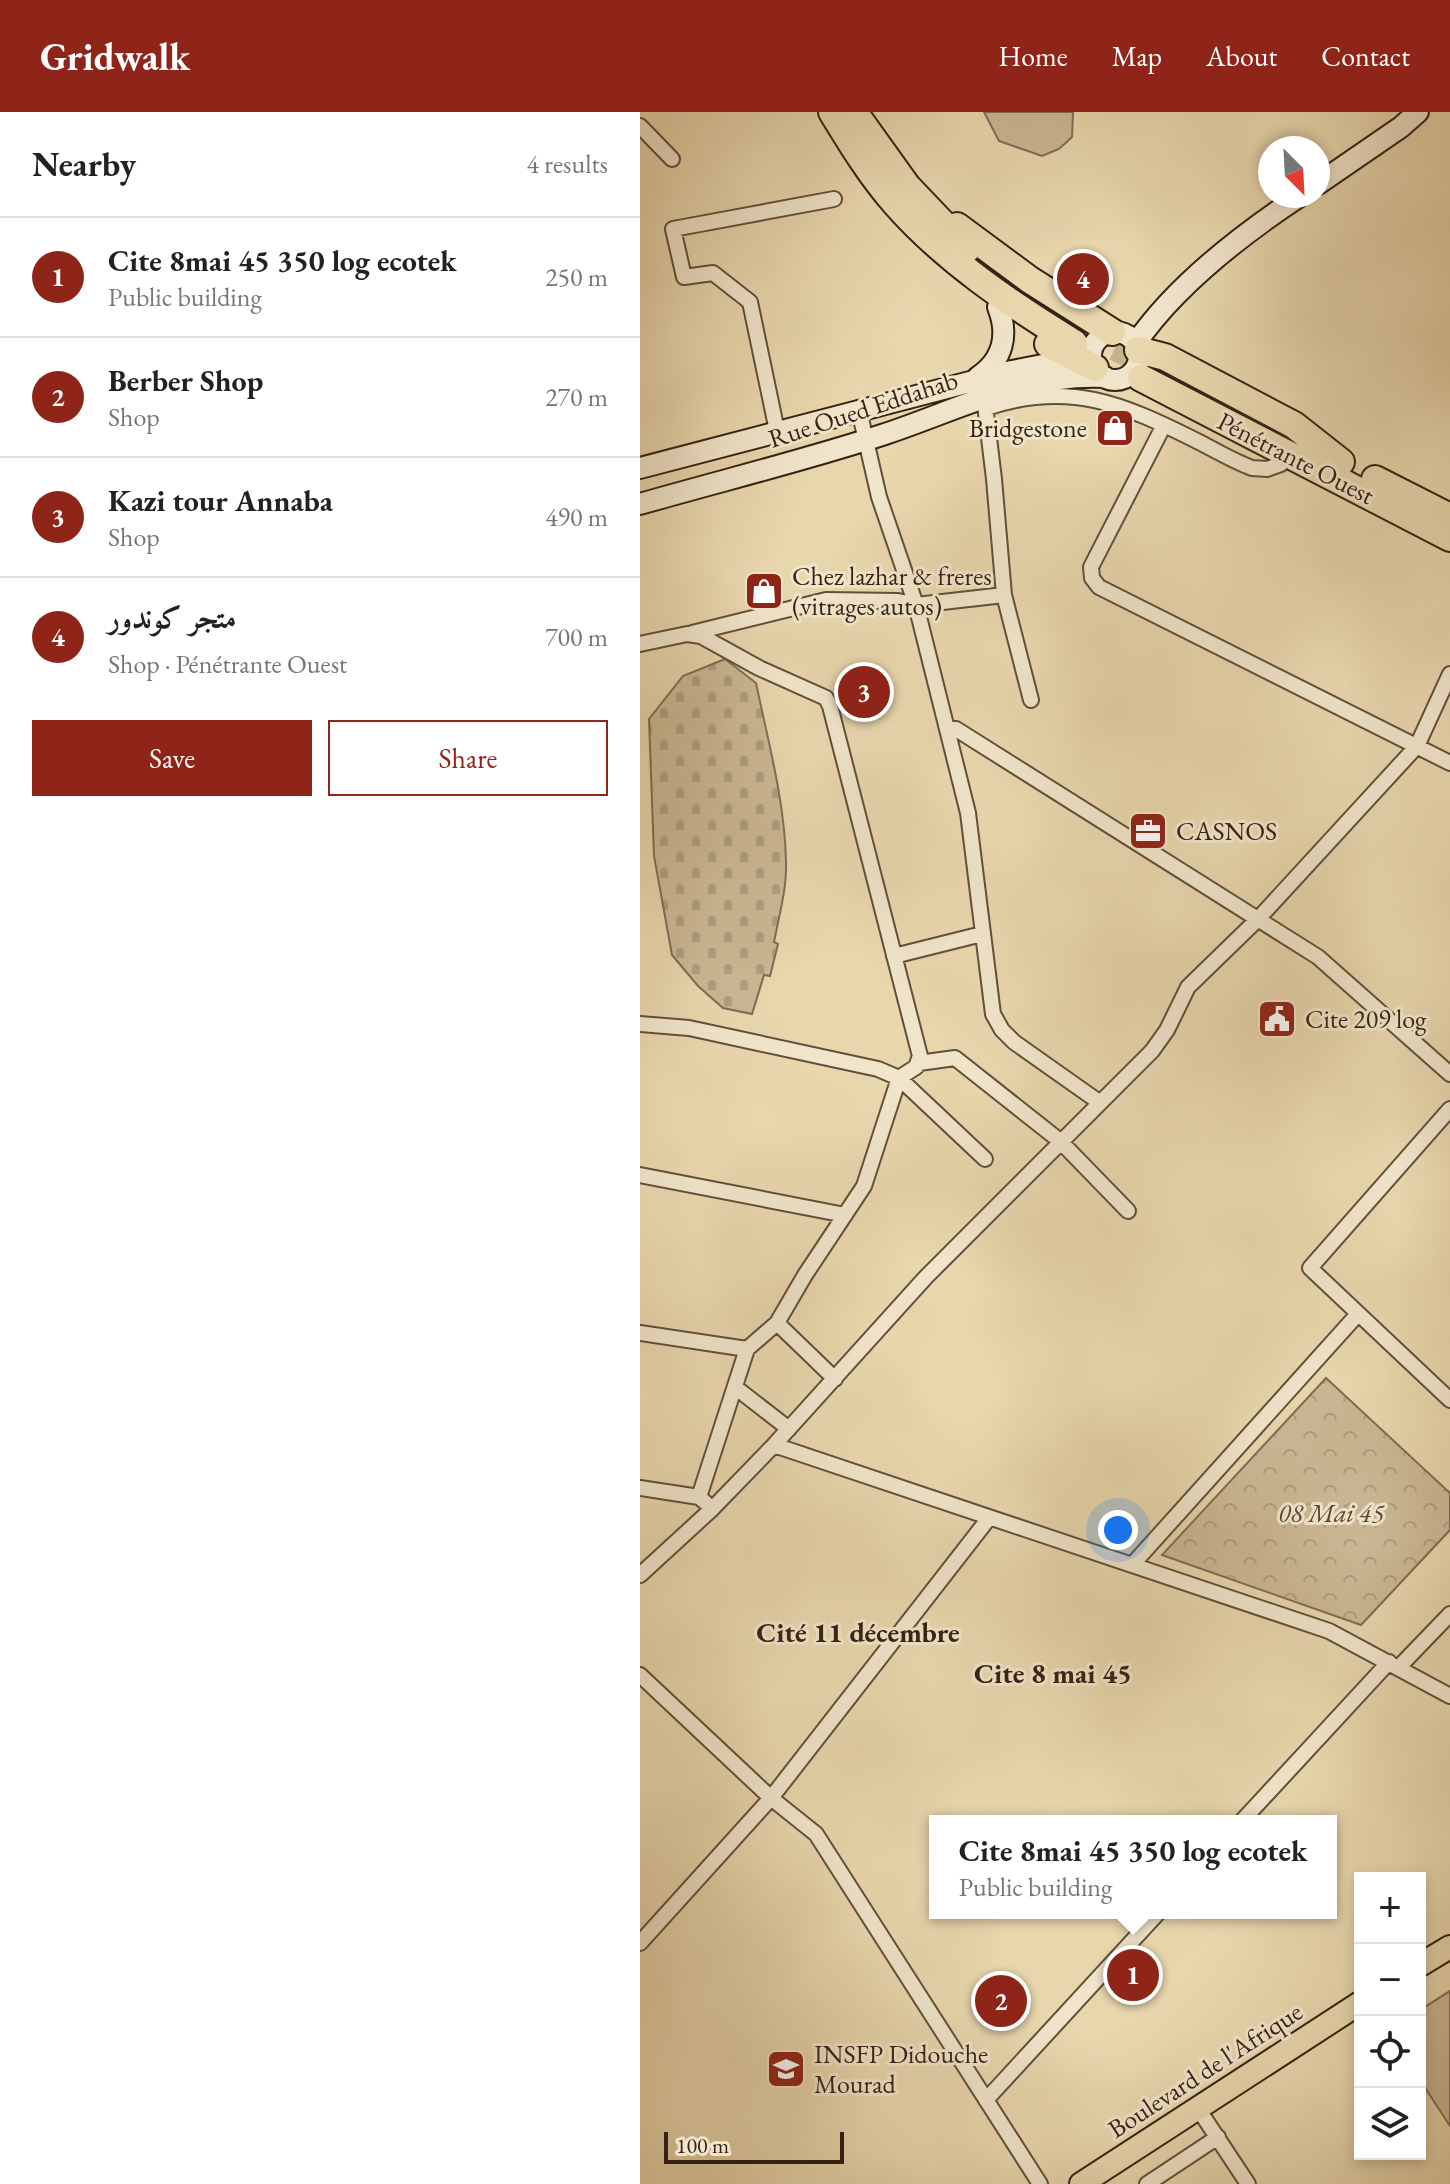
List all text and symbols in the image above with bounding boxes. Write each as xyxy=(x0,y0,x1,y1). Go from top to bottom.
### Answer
text: Gridwalk xyxy=(40,32,190,81)
text: Home xyxy=(998,38,1068,74)
text: Map xyxy=(1112,38,1162,74)
text: About xyxy=(1206,38,1277,74)
text: Contact xyxy=(1321,38,1410,74)
north arrow xyxy=(1258,136,1330,208)
text: Nearby xyxy=(32,142,136,186)
text: 4 results xyxy=(527,147,608,181)
text: Cite 8mai 45 350 log ecotek xyxy=(108,241,457,280)
pin: 4 xyxy=(1057,249,1109,309)
text: 1 xyxy=(51,260,65,294)
text: 250 m xyxy=(545,260,608,294)
text: Public building xyxy=(108,280,262,314)
text: Berber Shop xyxy=(108,361,263,400)
street label: Rue Oued Eddahab xyxy=(764,362,962,456)
text: 2 xyxy=(51,380,65,414)
text: 270 m xyxy=(545,380,608,414)
text: Shop xyxy=(108,400,160,434)
street label: Pénétrante Ouest xyxy=(1212,404,1380,512)
shop icon: Bridgestone xyxy=(1094,407,1136,449)
place label: Bridgestone xyxy=(969,411,1087,445)
text: Kazi tour Annaba xyxy=(108,481,333,520)
text: 3 xyxy=(51,500,65,534)
text: 490 m xyxy=(545,500,608,534)
text: Shop xyxy=(108,520,160,554)
place label: Chez lazhar & freres (vitrages autos) xyxy=(792,559,992,623)
shop icon: Chez lazhar & freres (vitrages autos) xyxy=(743,570,785,612)
text: متجر كوندور xyxy=(108,598,236,637)
text: 4 xyxy=(51,620,65,654)
text: 700 m xyxy=(545,620,608,654)
text: Shop · Pénétrante Ouest xyxy=(108,647,347,681)
pin: 3 xyxy=(838,662,890,722)
button: Save xyxy=(32,720,312,796)
button: Share xyxy=(328,720,608,796)
office icon: CASNOS xyxy=(1127,810,1169,852)
place label: CASNOS xyxy=(1176,814,1277,848)
public building icon: Cite 209 log xyxy=(1256,998,1298,1040)
place label: Cite 209 log xyxy=(1305,1002,1427,1036)
park label: 08 Mai 45 xyxy=(1278,1496,1386,1530)
your location xyxy=(1098,1510,1138,1550)
district label: Cité 11 décembre xyxy=(756,1614,960,1650)
district label: Cite 8 mai 45 xyxy=(974,1655,1132,1691)
popup xyxy=(929,1815,1337,1919)
text: Cite 8mai 45 350 log ecotek xyxy=(959,1831,1307,1870)
text: Public building xyxy=(959,1870,1112,1904)
map controls xyxy=(1354,1872,1426,2160)
button: + xyxy=(1354,1872,1426,1944)
button: − xyxy=(1354,1944,1426,2016)
pin: 1 xyxy=(1107,1945,1159,2005)
pin: 2 xyxy=(975,1971,1027,2031)
street label: Boulevard de l'Afrique xyxy=(1101,1994,1309,2146)
button: locate xyxy=(1354,2016,1426,2088)
place label: INSFP Didouche Mourad xyxy=(814,2037,988,2101)
school or university icon: INSFP Didouche Mourad xyxy=(765,2048,807,2090)
button: layers xyxy=(1354,2088,1426,2160)
scale bar xyxy=(664,2128,844,2164)
text: 100 m xyxy=(676,2131,729,2160)

